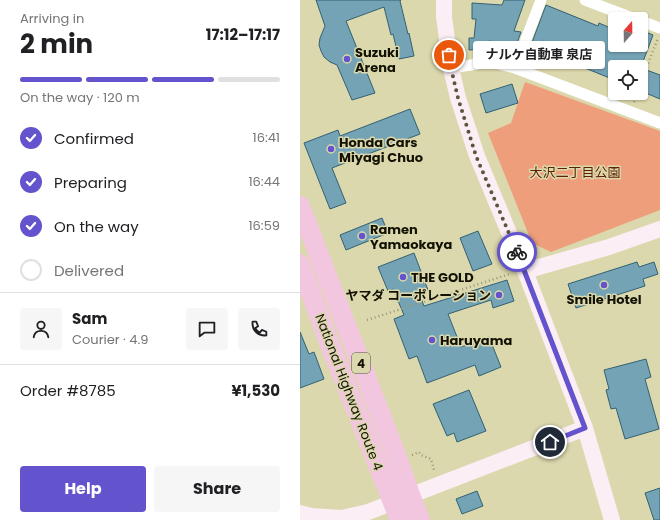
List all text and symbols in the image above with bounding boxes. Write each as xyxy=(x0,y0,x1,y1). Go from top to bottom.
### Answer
text: Arriving in xyxy=(20,9,84,28)
north arrow xyxy=(608,12,648,52)
map controls xyxy=(608,12,648,100)
text: 17:12–17:17 xyxy=(206,24,280,45)
text: 2 min xyxy=(20,26,93,62)
pin xyxy=(432,38,466,72)
callout: ナルケ自動車 泉店 xyxy=(473,41,605,69)
place label: Suzuki Arena xyxy=(355,43,399,77)
icon: bag xyxy=(438,44,460,66)
text: ナルケ自動車 泉店 xyxy=(486,45,592,64)
marker: Suzuki Arena xyxy=(342,54,352,64)
button: locate xyxy=(608,60,648,100)
text: On the way · 120 m xyxy=(20,88,140,107)
icon: check xyxy=(20,127,42,149)
text: Confirmed xyxy=(54,128,134,149)
text: 16:41 xyxy=(252,128,280,147)
place label: Honda Cars Miyagi Chuo xyxy=(339,133,423,167)
marker: Honda Cars Miyagi Chuo xyxy=(326,144,336,154)
park label: 大沢二丁目公園 xyxy=(529,163,621,182)
icon: check xyxy=(20,171,42,193)
text: Preparing xyxy=(54,172,127,193)
text: 16:44 xyxy=(248,172,280,191)
icon: check xyxy=(20,215,42,237)
text: On the way xyxy=(54,216,139,237)
text: 16:59 xyxy=(248,216,280,235)
place label: Ramen Yamaokaya xyxy=(370,220,453,254)
marker: Ramen Yamaokaya xyxy=(357,231,367,241)
courier xyxy=(497,232,537,272)
icon: bike xyxy=(506,241,528,263)
text: Delivered xyxy=(54,260,124,281)
place label: THE GOLD xyxy=(411,268,474,287)
marker: THE GOLD xyxy=(398,272,408,282)
marker: Smile Hotel xyxy=(599,280,609,290)
place label: ヤマダ コーポレーション xyxy=(346,286,491,305)
marker: ヤマダ コーポレーション xyxy=(494,290,504,300)
place label: Smile Hotel xyxy=(566,290,642,309)
button: person xyxy=(20,308,62,350)
text: Sam xyxy=(72,308,107,329)
button: chat xyxy=(186,308,228,350)
button: phone xyxy=(238,308,280,350)
street label: National Highway Route 4 xyxy=(310,311,388,473)
text: Courier · 4.9 xyxy=(72,330,148,349)
place label: Haruyama xyxy=(440,331,512,350)
marker: Haruyama xyxy=(427,335,437,345)
road number: 4 xyxy=(352,353,370,373)
text: Order #8785 xyxy=(20,380,116,401)
text: ¥1,530 xyxy=(231,380,280,401)
pin xyxy=(533,425,567,459)
icon: home xyxy=(539,431,561,453)
button: Help xyxy=(20,466,146,512)
button: Share xyxy=(154,466,280,512)

